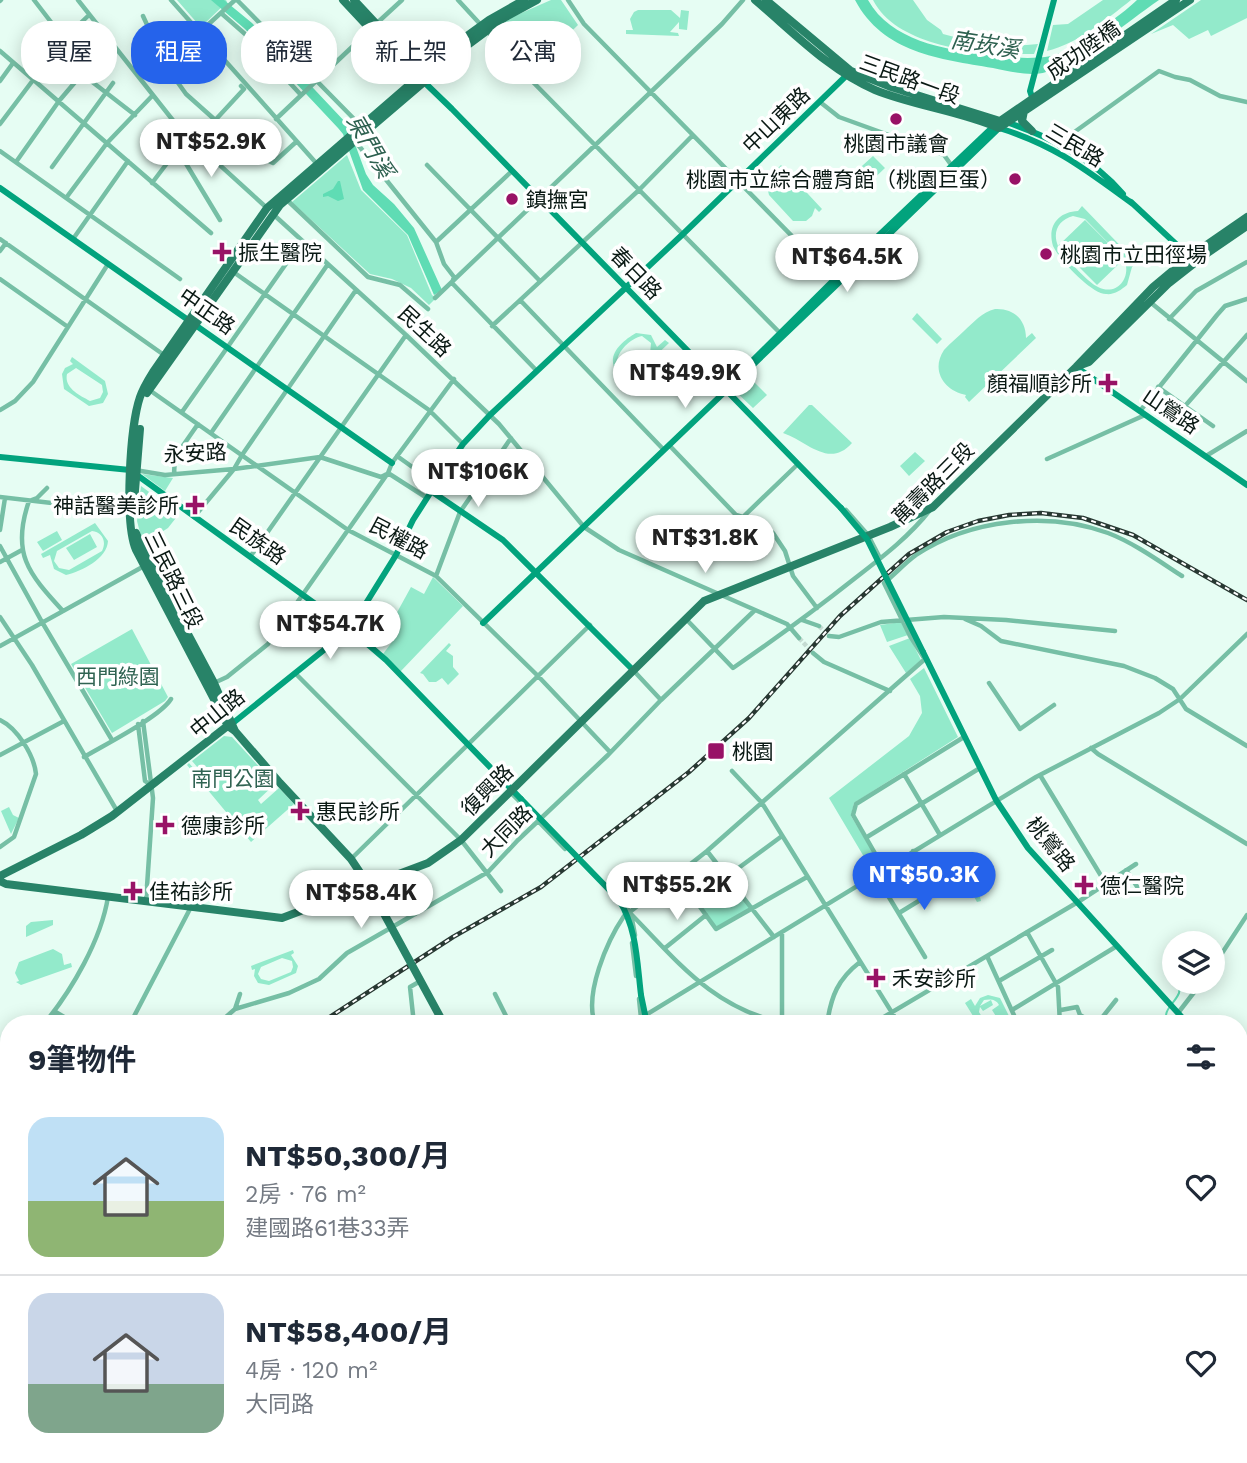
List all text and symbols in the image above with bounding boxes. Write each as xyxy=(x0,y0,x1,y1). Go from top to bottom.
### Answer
street label: 成功陸橋 xyxy=(1041,16,1125,84)
chip: 買屋 xyxy=(21,21,117,84)
chip: 租屋 xyxy=(131,21,227,84)
chip: 篩選 xyxy=(241,21,337,84)
chip: 新上架 xyxy=(351,21,471,84)
chip: 公寓 xyxy=(485,21,581,84)
water label: 南崁溪 xyxy=(949,26,1024,64)
street label: 三民路一段 xyxy=(856,49,964,109)
street label: 中山東路 xyxy=(737,82,815,158)
water label: 東門溪 xyxy=(341,109,400,185)
marker: 桃園市議會 xyxy=(888,111,904,127)
street label: 三民路 xyxy=(1042,118,1108,172)
pin: NT$52.9K xyxy=(139,120,283,179)
text: NT$52.9K xyxy=(156,128,266,155)
place label: 桃園市議會 xyxy=(844,131,949,156)
place label: 桃園市立綜合體育館（桃園巨蛋） xyxy=(686,167,1001,192)
marker: 桃園市立綜合體育館（桃園巨蛋） xyxy=(1007,171,1023,187)
place label: 鎮撫宮 xyxy=(526,187,589,212)
marker: 鎮撫宮 xyxy=(504,191,520,207)
pin: NT$64.5K xyxy=(775,234,919,294)
place label: 振生醫院 xyxy=(238,240,322,265)
marker: 振生醫院 xyxy=(212,242,232,262)
street label: 春日路 xyxy=(605,242,667,304)
place label: 桃園市立田徑場 xyxy=(1060,242,1207,267)
text: NT$64.5K xyxy=(791,243,903,270)
marker: 桃園市立田徑場 xyxy=(1038,246,1054,262)
street label: 中正路 xyxy=(174,283,240,339)
street label: 民生路 xyxy=(393,300,457,362)
pin: NT$49.9K xyxy=(613,350,757,410)
text: NT$49.9K xyxy=(629,359,741,386)
place label: 顏福順診所 xyxy=(987,371,1092,396)
marker: 顏福順診所 xyxy=(1098,373,1118,393)
street label: 山鶯路 xyxy=(1138,383,1204,439)
street label: 萬壽路三段 xyxy=(887,437,979,529)
street label: 永安路 xyxy=(163,439,227,467)
pin: NT$106K xyxy=(413,449,543,509)
text: NT$106K xyxy=(427,458,529,485)
place label: 神話醫美診所 xyxy=(53,493,179,518)
marker: 神話醫美診所 xyxy=(185,495,205,515)
street label: 民權路 xyxy=(365,512,433,564)
street label: 民族路 xyxy=(225,513,291,569)
pin: NT$31.8K xyxy=(633,516,777,575)
text: NT$31.8K xyxy=(651,524,759,551)
street label: 三民路三段 xyxy=(140,527,208,633)
pin: NT$54.7K xyxy=(258,602,402,661)
text: NT$54.7K xyxy=(276,610,384,637)
park label: 西門綠園 xyxy=(76,664,160,689)
street label: 中山路 xyxy=(185,683,249,743)
place label: 桃園 xyxy=(732,739,774,764)
marker: 桃園 xyxy=(706,741,726,761)
street label: 復興路 xyxy=(456,759,518,821)
park label: 南門公園 xyxy=(191,766,275,791)
place label: 惠民診所 xyxy=(316,799,400,824)
street label: 大同路 xyxy=(475,800,537,862)
marker: 惠民診所 xyxy=(290,801,310,821)
street label: 桃鶯路 xyxy=(1021,812,1081,876)
place label: 德康診所 xyxy=(181,813,265,838)
marker: 德康診所 xyxy=(155,815,175,835)
pin: NT$50.3K xyxy=(852,852,996,912)
text: NT$50.3K xyxy=(869,861,979,888)
pin: NT$55.2K xyxy=(605,862,749,922)
pin: NT$58.4K xyxy=(289,870,433,930)
text: NT$55.2K xyxy=(622,871,732,898)
place label: 德仁醫院 xyxy=(1100,873,1184,898)
marker: 德仁醫院 xyxy=(1074,875,1094,895)
place label: 佳祐診所 xyxy=(149,879,233,904)
text: NT$58.4K xyxy=(305,879,417,906)
marker: 佳祐診所 xyxy=(123,881,143,901)
map controls xyxy=(1162,931,1225,994)
button: layers xyxy=(1162,931,1225,994)
place label: 禾安診所 xyxy=(892,966,976,991)
marker: 禾安診所 xyxy=(866,968,886,988)
icon: filters xyxy=(1182,1038,1220,1076)
text: 9筆物件 xyxy=(28,1042,136,1077)
text: NT$50,300/月 xyxy=(245,1138,451,1173)
icon: home xyxy=(84,1145,168,1229)
icon: heart xyxy=(1182,1168,1220,1206)
text: 2房 · 76 m² xyxy=(245,1181,366,1208)
text: 建國路61巷33弄 xyxy=(245,1215,410,1242)
text: NT$58,400/月 xyxy=(245,1314,452,1349)
icon: home xyxy=(84,1321,168,1405)
icon: heart xyxy=(1182,1344,1220,1382)
text: 4房 · 120 m² xyxy=(245,1357,377,1384)
text: 大同路 xyxy=(245,1391,314,1418)

